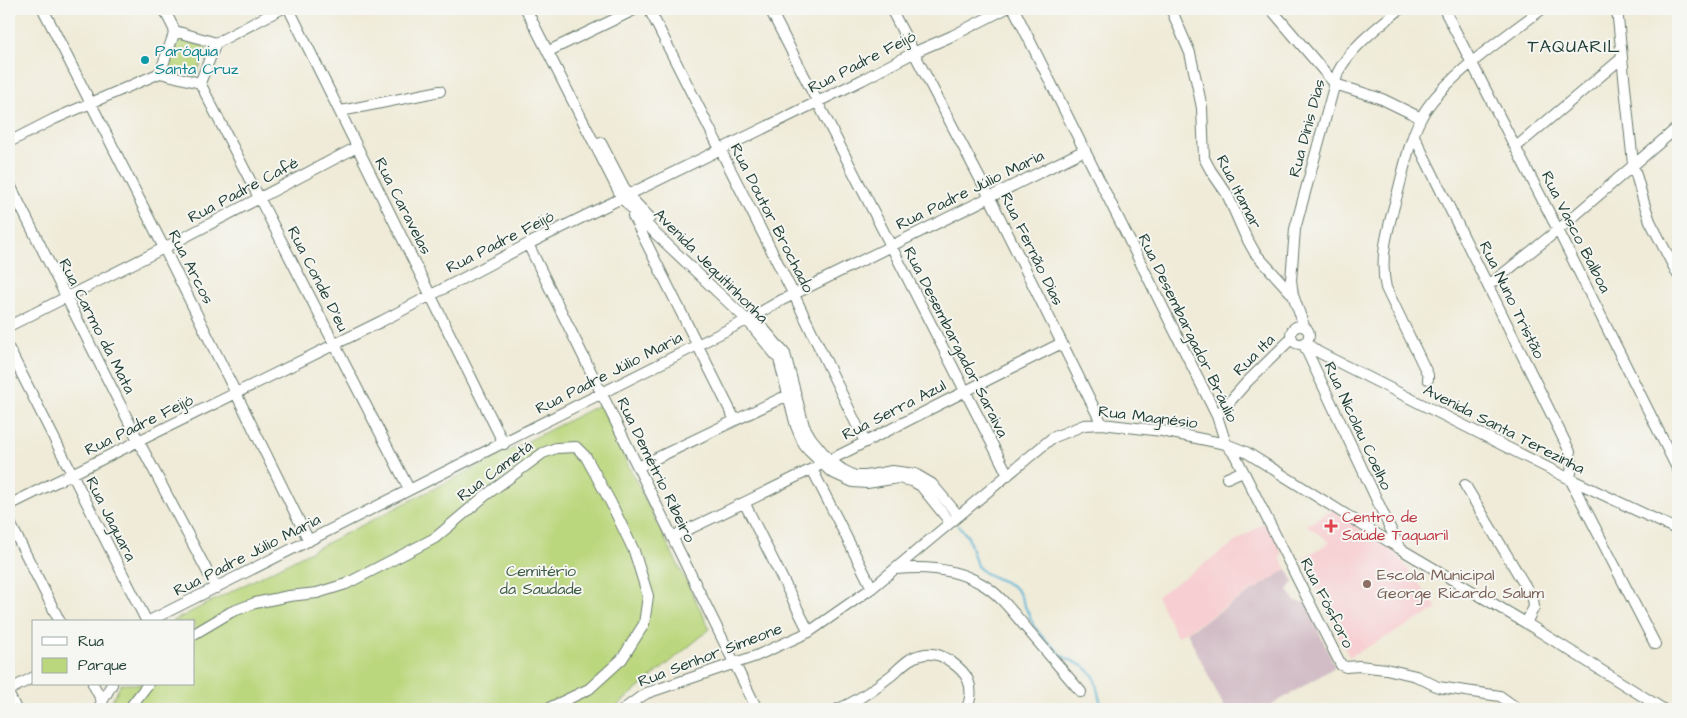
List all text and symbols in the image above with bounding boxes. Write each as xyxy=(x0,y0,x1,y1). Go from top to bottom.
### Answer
street label: Rua Padre Feijó xyxy=(804,25,920,99)
district label: TAQUARIL xyxy=(1527,34,1621,59)
place label: Paróquia Santa Cruz xyxy=(155,40,239,80)
marker: Paróquia Santa Cruz xyxy=(139,54,151,66)
street label: Rua Dinis Dias xyxy=(1283,77,1331,179)
street label: Rua Doutor Brochado xyxy=(725,140,819,296)
street label: Rua Padre Júlio Maria xyxy=(892,145,1048,235)
street label: Rua Padre Café xyxy=(184,151,302,228)
street label: Rua Itamar xyxy=(1211,151,1267,233)
street label: Rua Caravelas xyxy=(369,154,437,258)
street label: Rua Vasco Balboa xyxy=(1536,167,1616,297)
street label: Rua Fernão Dias xyxy=(995,189,1069,309)
street label: Avenida Jequitinhonha xyxy=(649,204,773,328)
street label: Rua Padre Feijó xyxy=(442,205,558,279)
street label: Rua Conde D'eu xyxy=(282,223,354,335)
street label: Rua Arcos xyxy=(163,226,219,308)
street label: Rua Desembargador Bráulio xyxy=(1132,230,1243,426)
street label: Rua Nuno Tristão xyxy=(1474,237,1550,363)
street label: Rua Desembargador Saraiva xyxy=(897,243,1014,442)
street label: Rua Carmo da Mata xyxy=(53,255,141,397)
street label: Rua Padre Júlio Maria xyxy=(532,326,686,420)
street label: Rua Ita xyxy=(1228,329,1280,381)
street label: Rua Nicolau Coelho xyxy=(1319,358,1397,494)
street label: Rua Serra Azul xyxy=(838,374,950,446)
street label: Avenida Santa Terezinha xyxy=(1420,379,1588,479)
street label: Rua Padre Feijó xyxy=(81,389,197,461)
street label: Rua Demétrio Ribeiro xyxy=(611,394,701,546)
street label: Rua Magnésio xyxy=(1097,400,1199,435)
street label: Rua Cametá xyxy=(453,435,537,507)
street label: Rua Jaguara xyxy=(79,473,142,566)
place label: Centro de Saúde Taquaril xyxy=(1342,506,1448,546)
street label: Rua Padre Júlio Maria xyxy=(170,508,324,602)
marker: Centro de Saúde Taquaril xyxy=(1324,519,1338,533)
street label: Rua Fósforo xyxy=(1295,554,1359,652)
park label: Cemitério da Saudade xyxy=(500,560,583,600)
place label: Escola Municipal George Ricardo Salum xyxy=(1377,564,1544,605)
marker: Escola Municipal George Ricardo Salum xyxy=(1361,578,1373,590)
street label: Rua Senhor Simeone xyxy=(635,617,786,693)
legend xyxy=(32,620,195,686)
text: Rua xyxy=(78,631,104,652)
text: Parque xyxy=(78,655,127,676)

